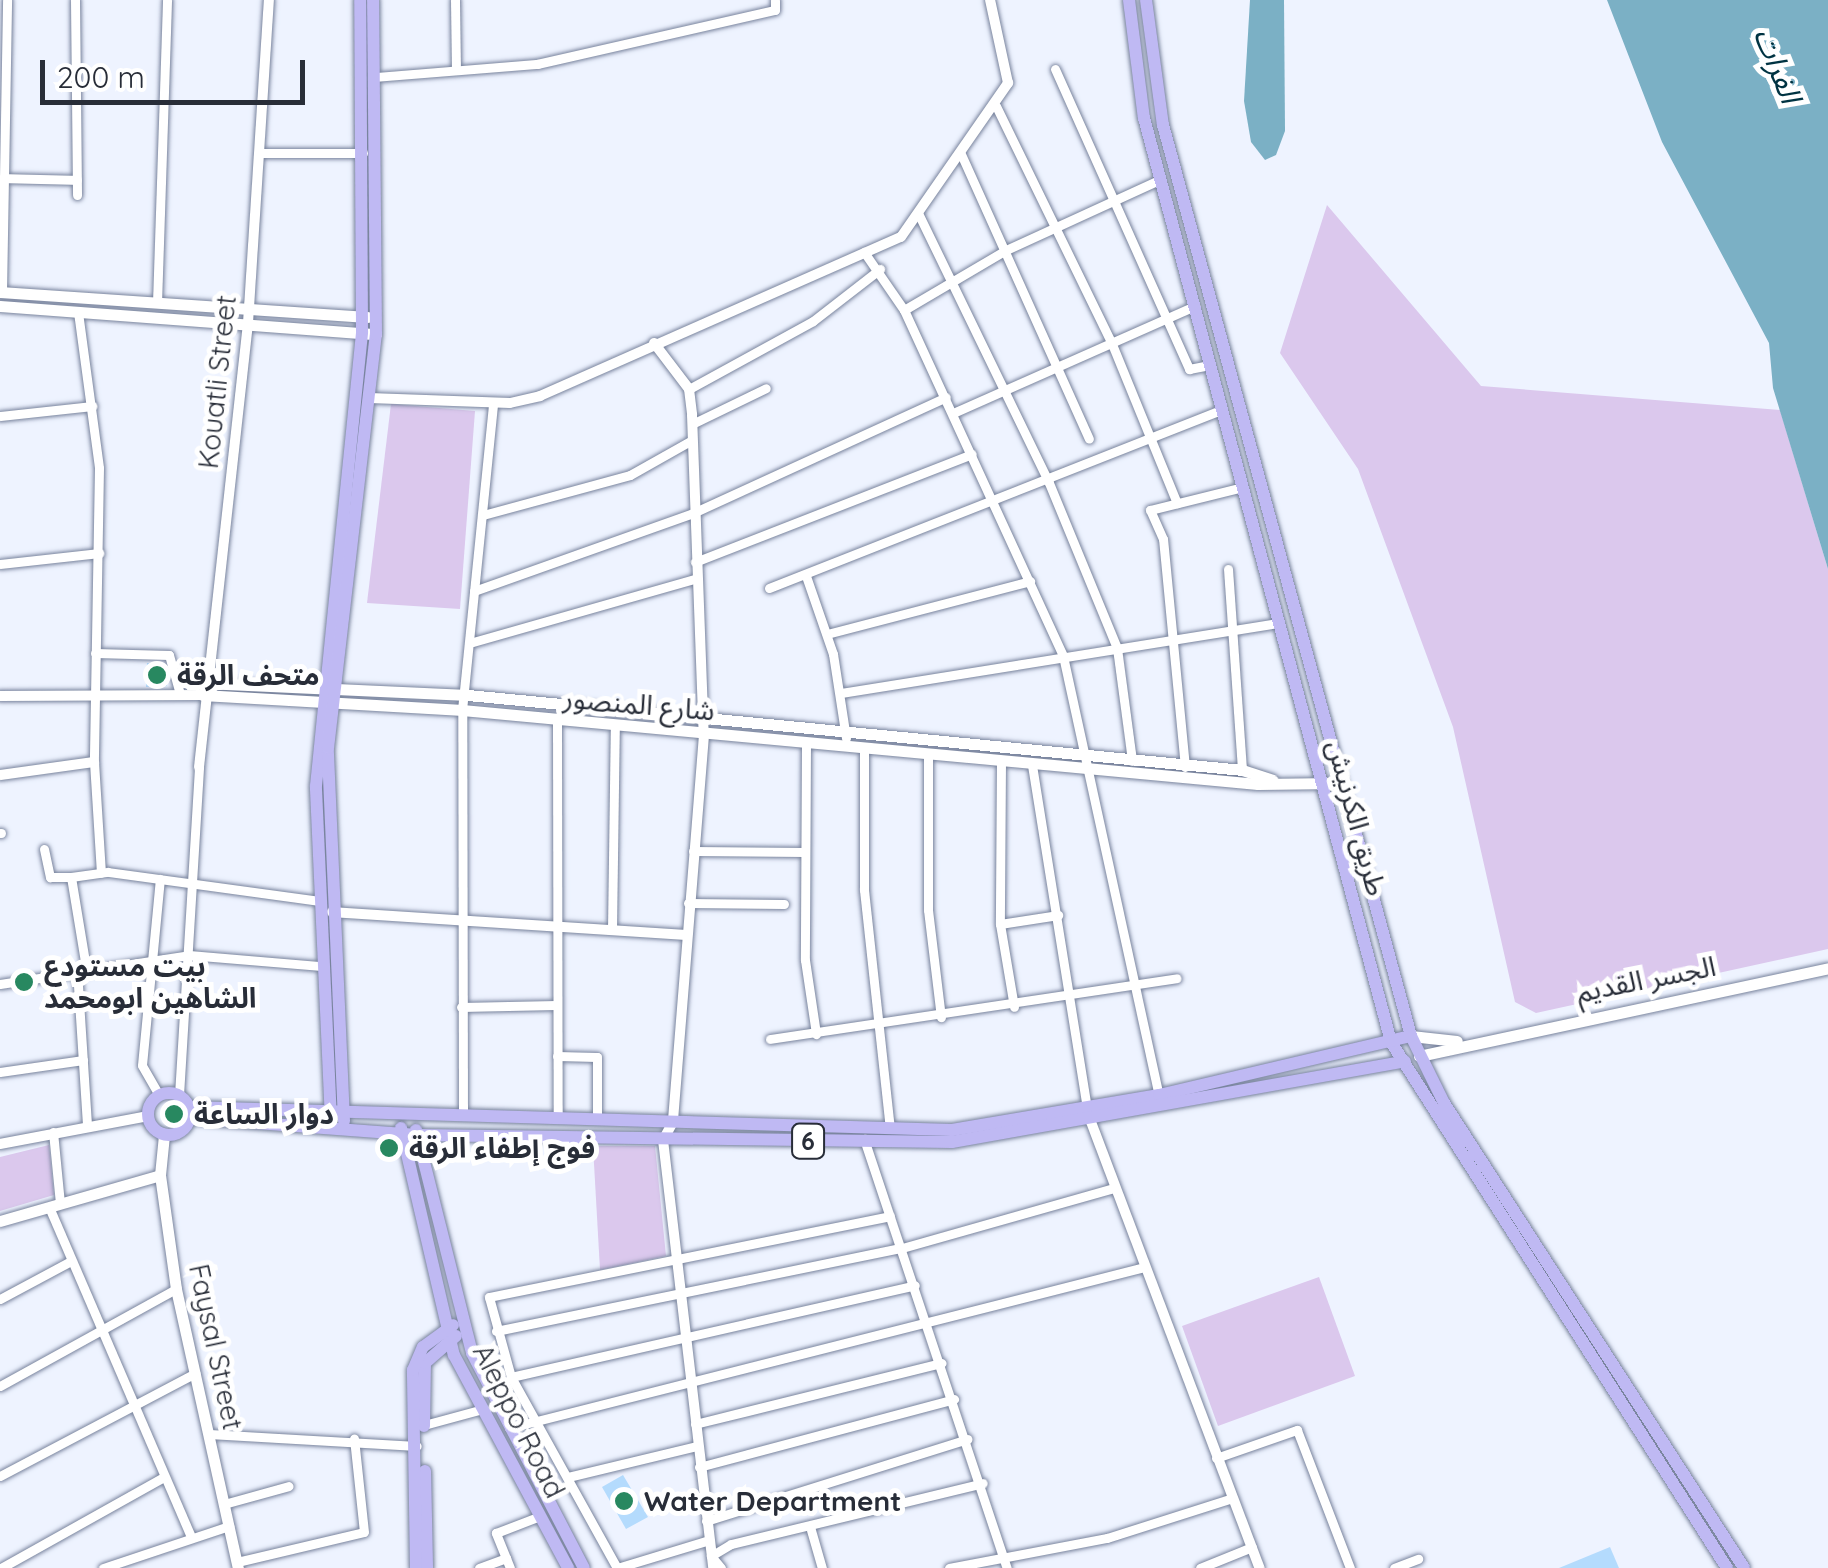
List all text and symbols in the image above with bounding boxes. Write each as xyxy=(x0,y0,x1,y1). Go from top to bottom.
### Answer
water label: الفرات xyxy=(1747,22,1809,108)
scale bar xyxy=(45,40,310,102)
text: 200 m xyxy=(57,58,145,96)
street label: Kouatli Street xyxy=(191,294,243,470)
place label: متحف الرقة xyxy=(177,658,320,692)
marker: متحف الرقة xyxy=(146,664,168,686)
street label: شارع المنصور xyxy=(562,681,716,727)
street label: طريق الكرنيش xyxy=(1320,736,1394,900)
place label: بيت مستودع الشاهين ابومحمد xyxy=(44,949,256,1015)
street label: الجسر القديم xyxy=(1574,949,1718,1009)
marker: بيت مستودع الشاهين ابومحمد xyxy=(13,971,35,993)
place label: دوار الساعة xyxy=(194,1097,334,1131)
marker: دوار الساعة xyxy=(163,1103,185,1125)
road number: 6 xyxy=(790,1121,826,1161)
place label: فوج إطفاء الرقة xyxy=(409,1131,595,1165)
marker: فوج إطفاء الرقة xyxy=(378,1137,400,1159)
street label: Faysal Street xyxy=(182,1261,250,1433)
street label: Aleppo Road xyxy=(466,1339,572,1503)
place label: Water Department xyxy=(644,1484,902,1518)
marker: Water Department xyxy=(613,1490,635,1512)

